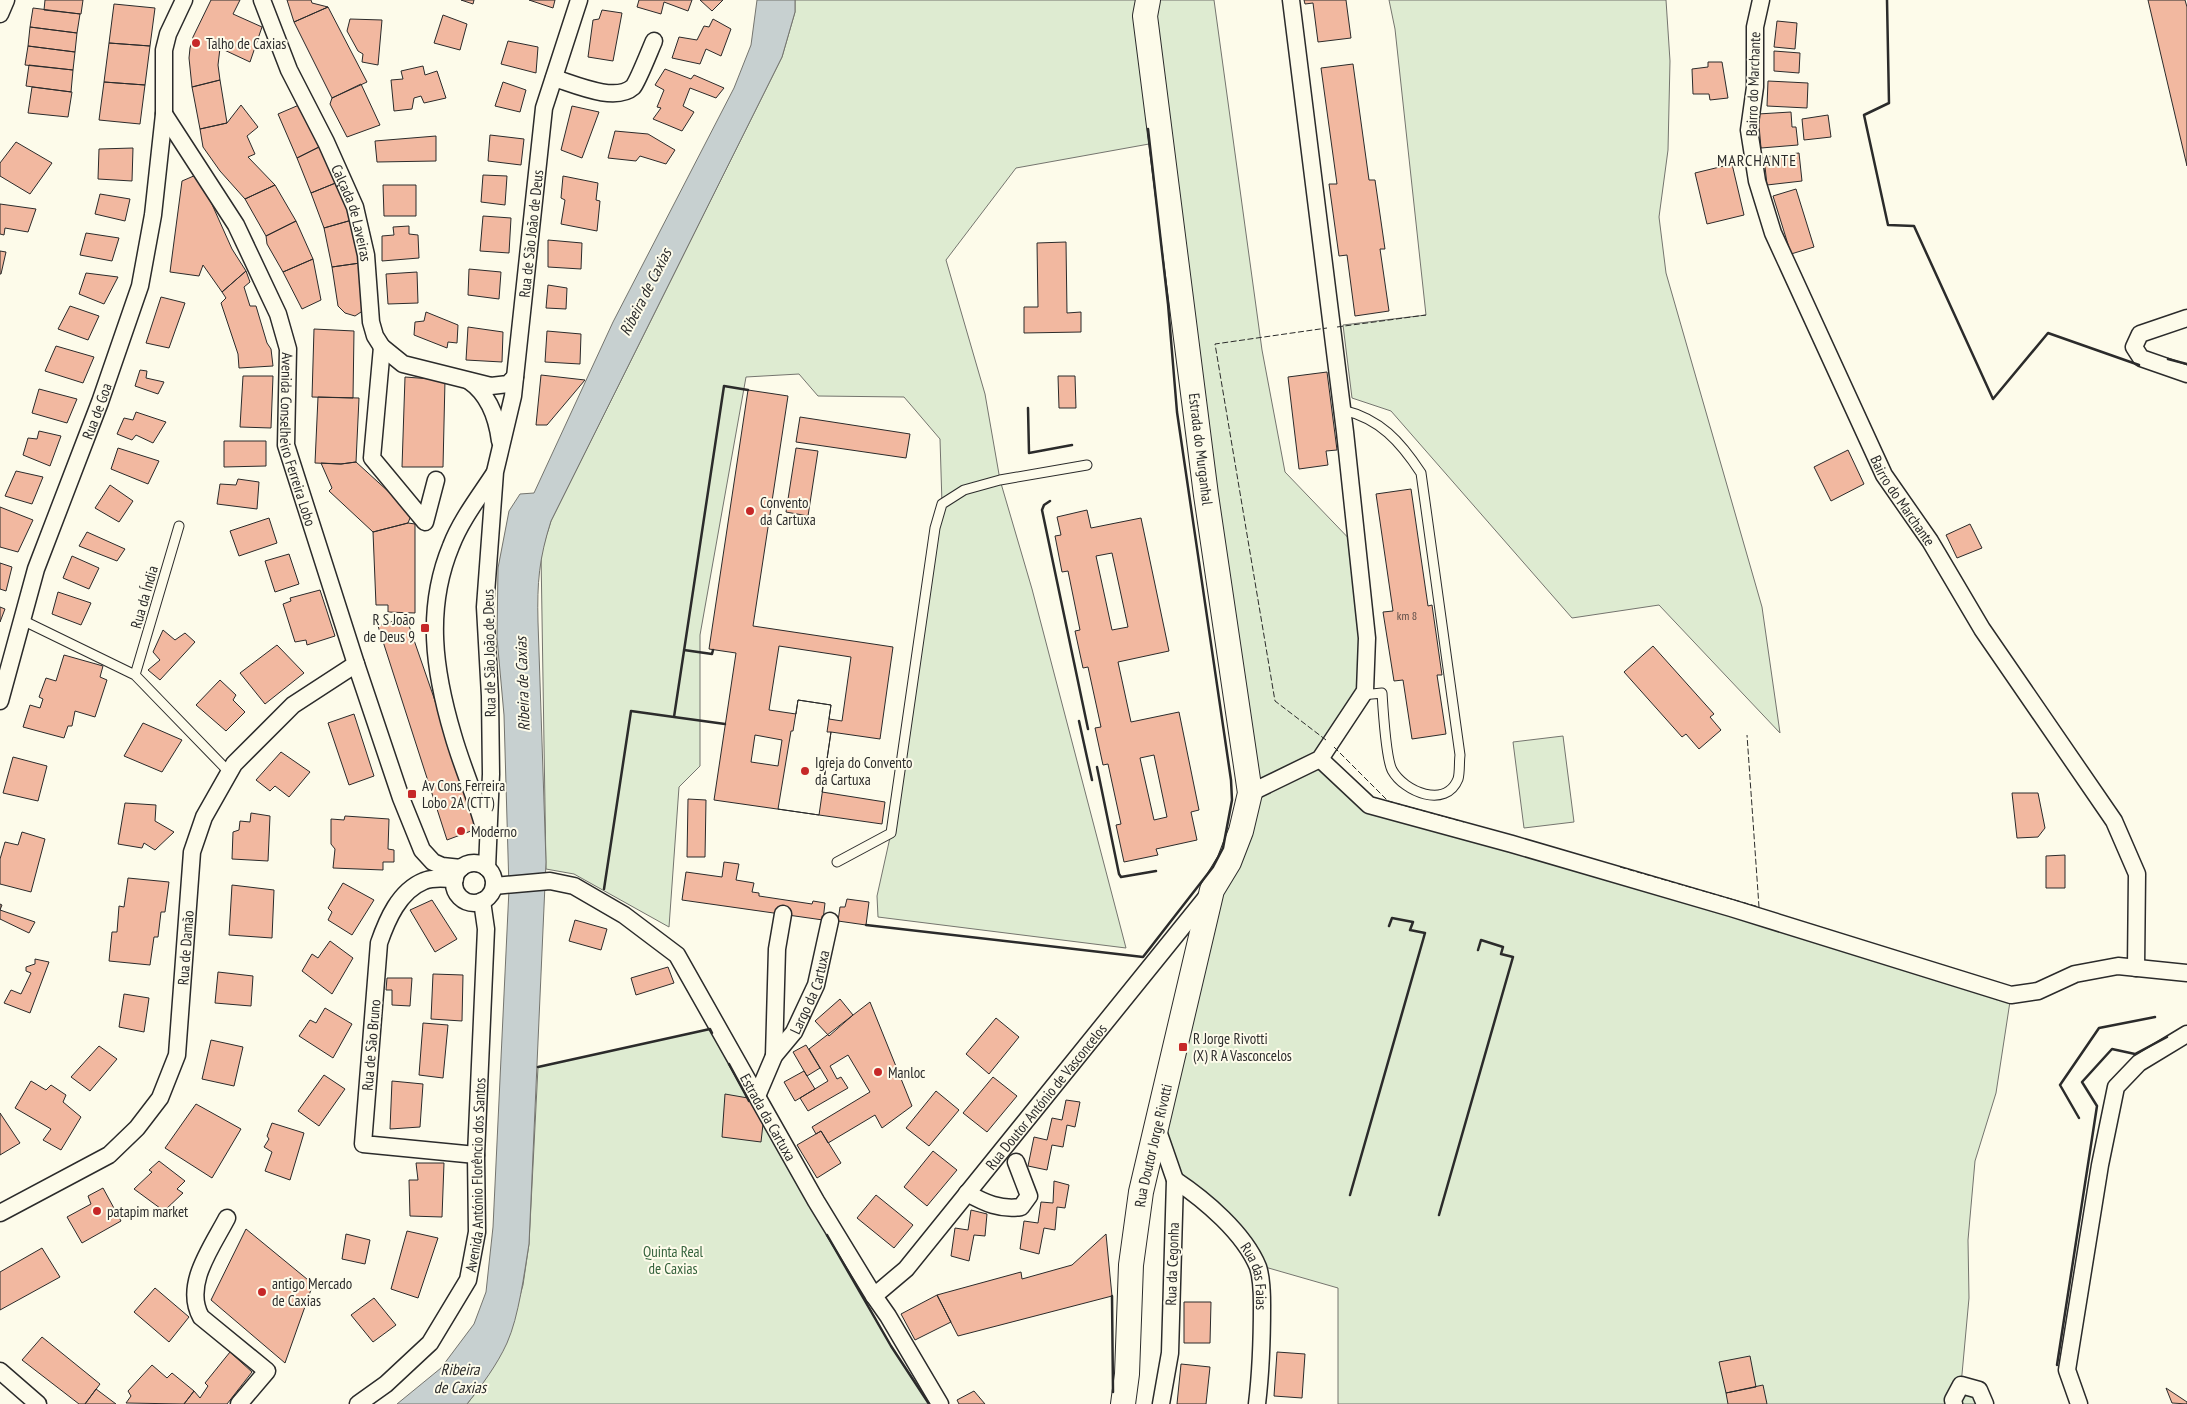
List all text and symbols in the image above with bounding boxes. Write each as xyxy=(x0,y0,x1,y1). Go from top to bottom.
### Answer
street label: Bairro do Marchante xyxy=(1742,31,1764,137)
place label: Talho de Caxias xyxy=(206,34,286,53)
marker: Talho de Caxias xyxy=(190,37,202,49)
district label: MARCHANTE xyxy=(1717,150,1797,170)
street label: Calçada de Laveiras xyxy=(328,161,376,262)
street label: Rua de São João de Deus xyxy=(514,169,547,298)
water label: Ribeira de Caxias xyxy=(615,244,676,339)
street label: Avenida Conselheiro Ferreira Lobo xyxy=(277,352,321,528)
street label: Rua de Goa xyxy=(77,380,115,442)
street label: Estrada do Murganhal xyxy=(1185,392,1217,507)
street label: Bairro do Marchante xyxy=(1867,452,1940,549)
place label: Convento da Cartuxa xyxy=(760,493,816,529)
marker: Convento da Cartuxa xyxy=(744,505,756,517)
street label: Rua da Índia xyxy=(126,563,162,631)
street label: Rua de São João de Deus xyxy=(478,589,500,717)
house number: km 8 xyxy=(1397,608,1417,623)
place label: R S João de Deus 9 xyxy=(364,610,415,646)
marker: R S João de Deus 9 xyxy=(419,622,431,634)
water label: Ribeira de Caxias xyxy=(510,635,534,732)
place label: Igreja do Convento da Cartuxa xyxy=(815,753,912,789)
marker: Igreja do Convento da Cartuxa xyxy=(799,765,811,777)
place label: Av Cons Ferreira Lobo 2A (CTT) xyxy=(422,776,505,812)
marker: Av Cons Ferreira Lobo 2A (CTT) xyxy=(406,788,418,800)
place label: Moderno xyxy=(471,822,517,841)
marker: Moderno xyxy=(455,825,467,837)
street label: Rua de Damão xyxy=(173,910,197,986)
street label: Largo da Cartuxa xyxy=(785,948,833,1037)
street label: Rua de São Bruno xyxy=(358,999,384,1091)
street label: Rua Doutor António de Vasconcelos xyxy=(981,1019,1110,1173)
place label: R Jorge Rivotti (X) R A Vasconcelos xyxy=(1193,1029,1292,1065)
marker: R Jorge Rivotti (X) R A Vasconcelos xyxy=(1177,1041,1189,1053)
place label: Manloc xyxy=(888,1063,926,1082)
marker: Manloc xyxy=(872,1066,884,1078)
street label: Estrada da Cartuxa xyxy=(736,1070,801,1164)
street label: Avenida António Florêncio dos Santos xyxy=(460,1077,489,1273)
street label: Rua Doutor Jorge Rivotti xyxy=(1130,1082,1176,1208)
place label: patapim market xyxy=(107,1202,188,1221)
marker: patapim market xyxy=(91,1205,103,1217)
street label: Rua da Cegonha xyxy=(1161,1222,1183,1306)
street label: Rua das Faias xyxy=(1237,1238,1272,1310)
park label: Quinta Real de Caxias xyxy=(643,1242,704,1278)
place label: antigo Mercado de Caxias xyxy=(272,1274,352,1310)
marker: antigo Mercado de Caxias xyxy=(256,1286,268,1298)
water label: Ribeira de Caxias xyxy=(434,1359,488,1397)

